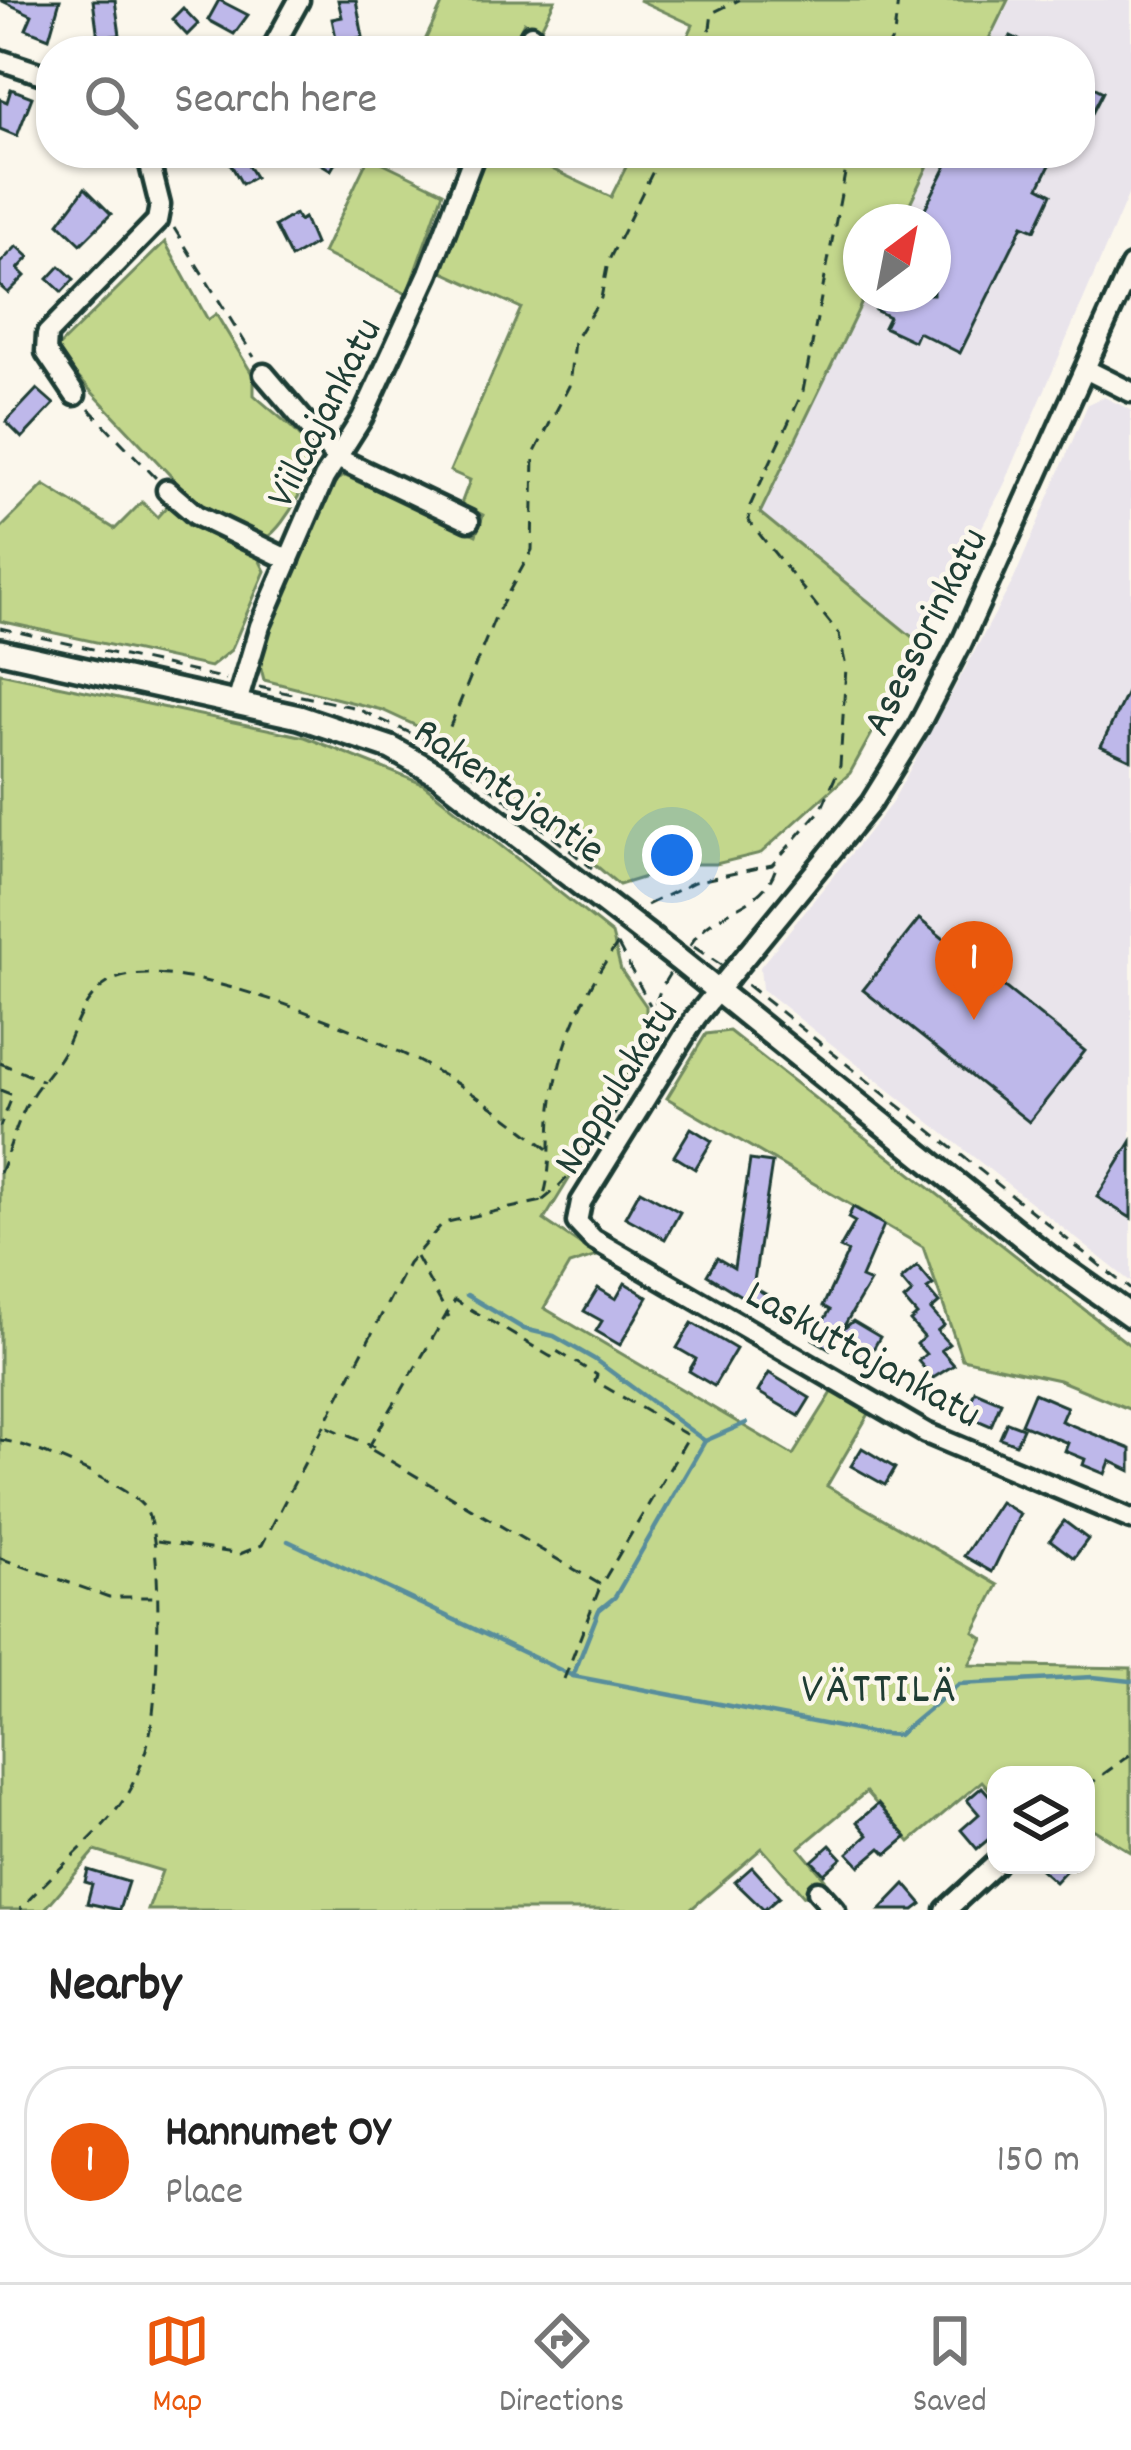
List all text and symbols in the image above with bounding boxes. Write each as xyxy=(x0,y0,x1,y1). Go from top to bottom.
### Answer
search box xyxy=(36,36,1095,168)
icon: search xyxy=(78,69,144,135)
text: Search here xyxy=(174,70,377,134)
north arrow xyxy=(843,204,951,312)
street label: Viilaajankatu xyxy=(254,309,401,519)
street label: Asessorinkatu xyxy=(850,519,1006,748)
street label: Rakentajantie xyxy=(399,705,615,882)
your location xyxy=(642,825,702,885)
pin: 1 xyxy=(935,921,1013,1020)
street label: Nappulakatu xyxy=(541,989,697,1188)
street label: Laskuttajankatu xyxy=(733,1268,990,1447)
district label: VÄTTILÄ xyxy=(801,1660,959,1724)
map controls xyxy=(987,1766,1095,1874)
button: layers xyxy=(987,1766,1095,1874)
text: Nearby xyxy=(48,1952,181,2024)
text: Hannumet OY xyxy=(165,2103,390,2167)
text: 1 xyxy=(86,2135,94,2190)
text: 150 m xyxy=(996,2135,1080,2190)
text: Place xyxy=(165,2167,243,2222)
tab: Map xyxy=(144,2308,210,2427)
tab: Directions xyxy=(499,2308,624,2427)
tab: Saved xyxy=(913,2308,987,2427)

